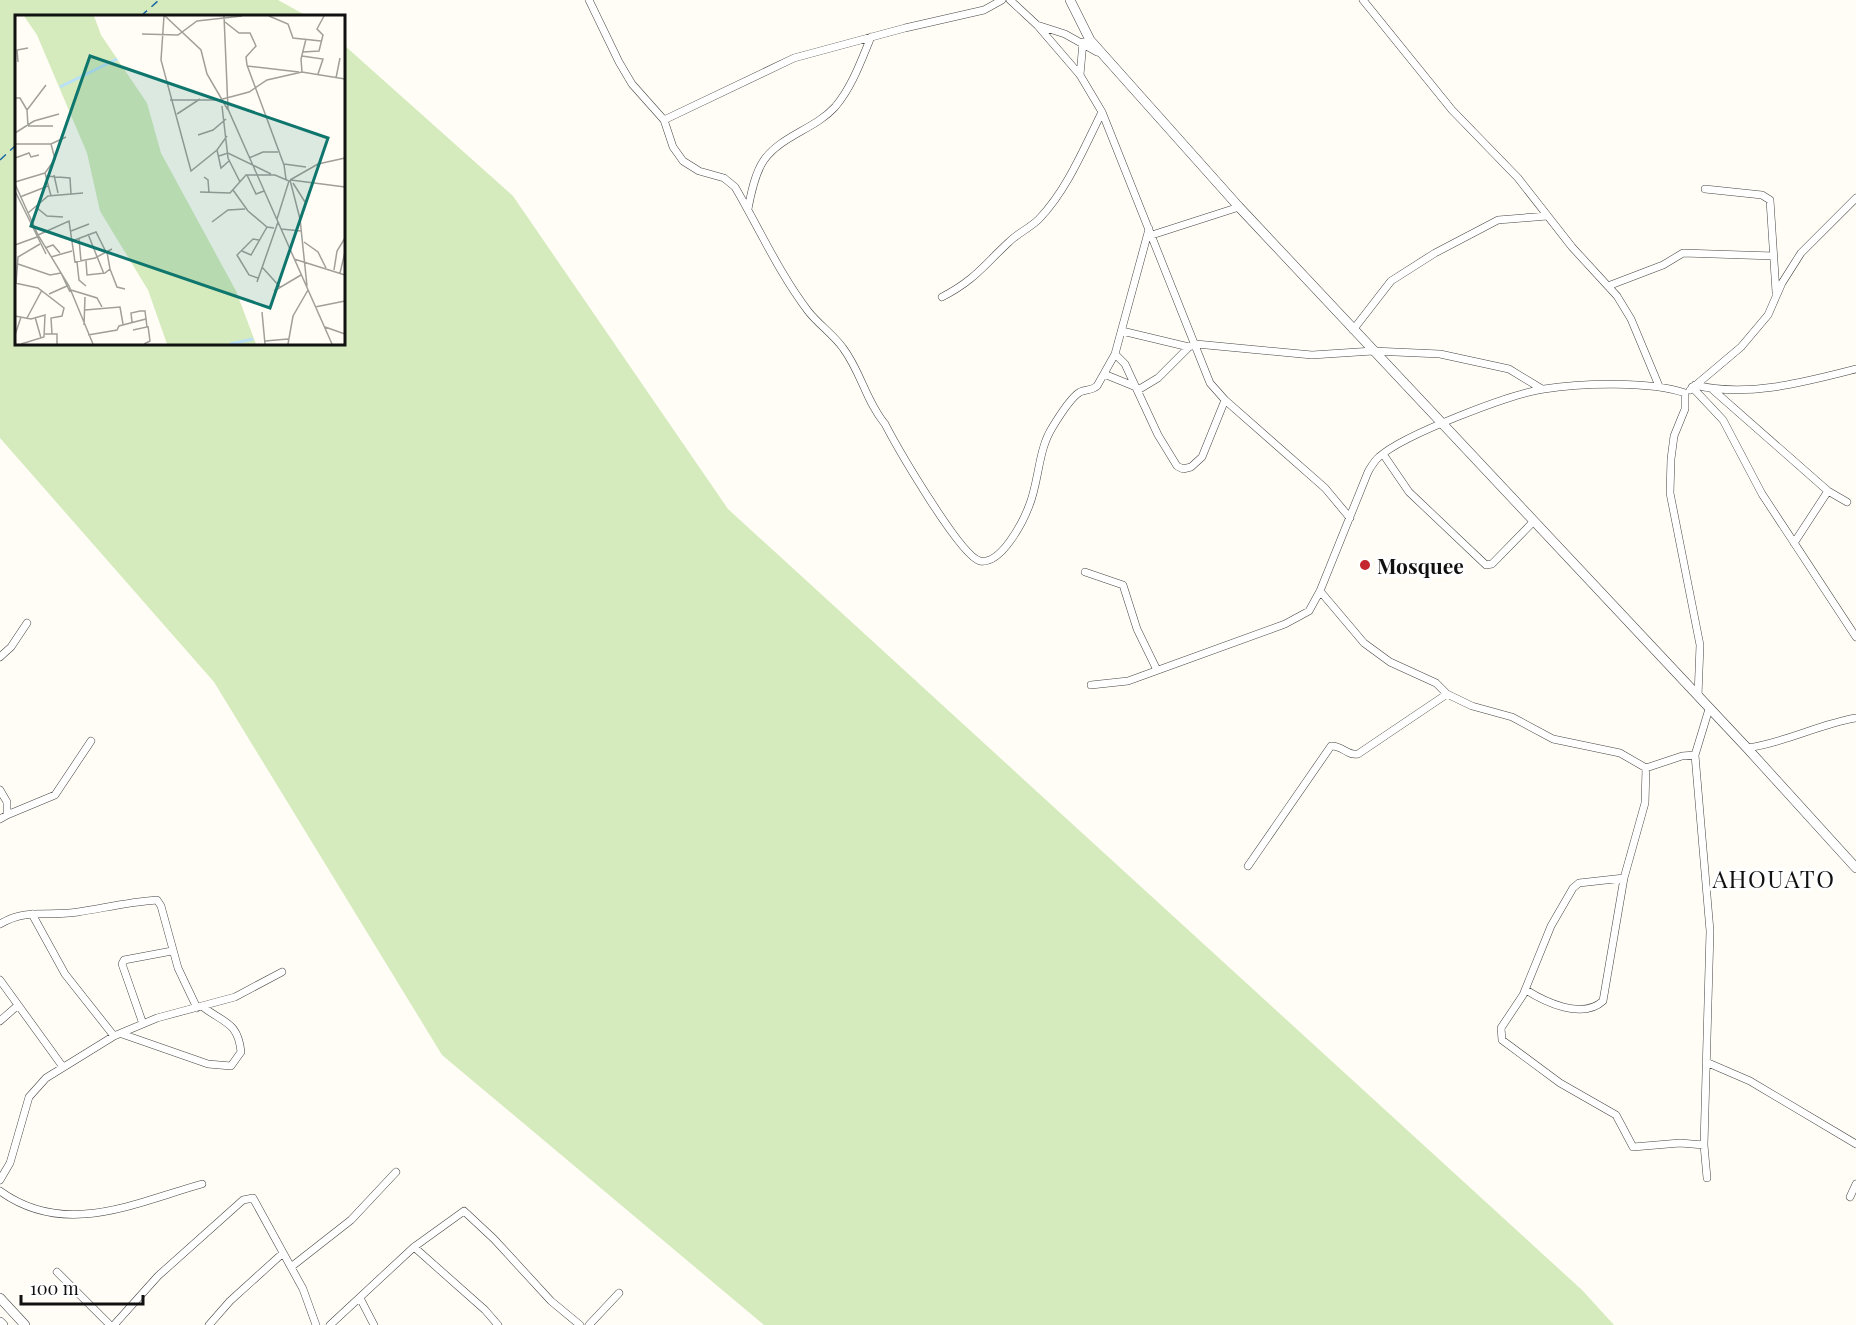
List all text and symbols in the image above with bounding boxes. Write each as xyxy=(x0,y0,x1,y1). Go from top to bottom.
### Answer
inset map xyxy=(15,15,345,345)
place label: Mosquee xyxy=(1377,551,1464,579)
marker: Mosquee xyxy=(1358,558,1372,572)
district label: AHOUATO xyxy=(1711,862,1836,894)
scale bar xyxy=(21,1268,142,1306)
text: 100 m xyxy=(30,1276,79,1300)

